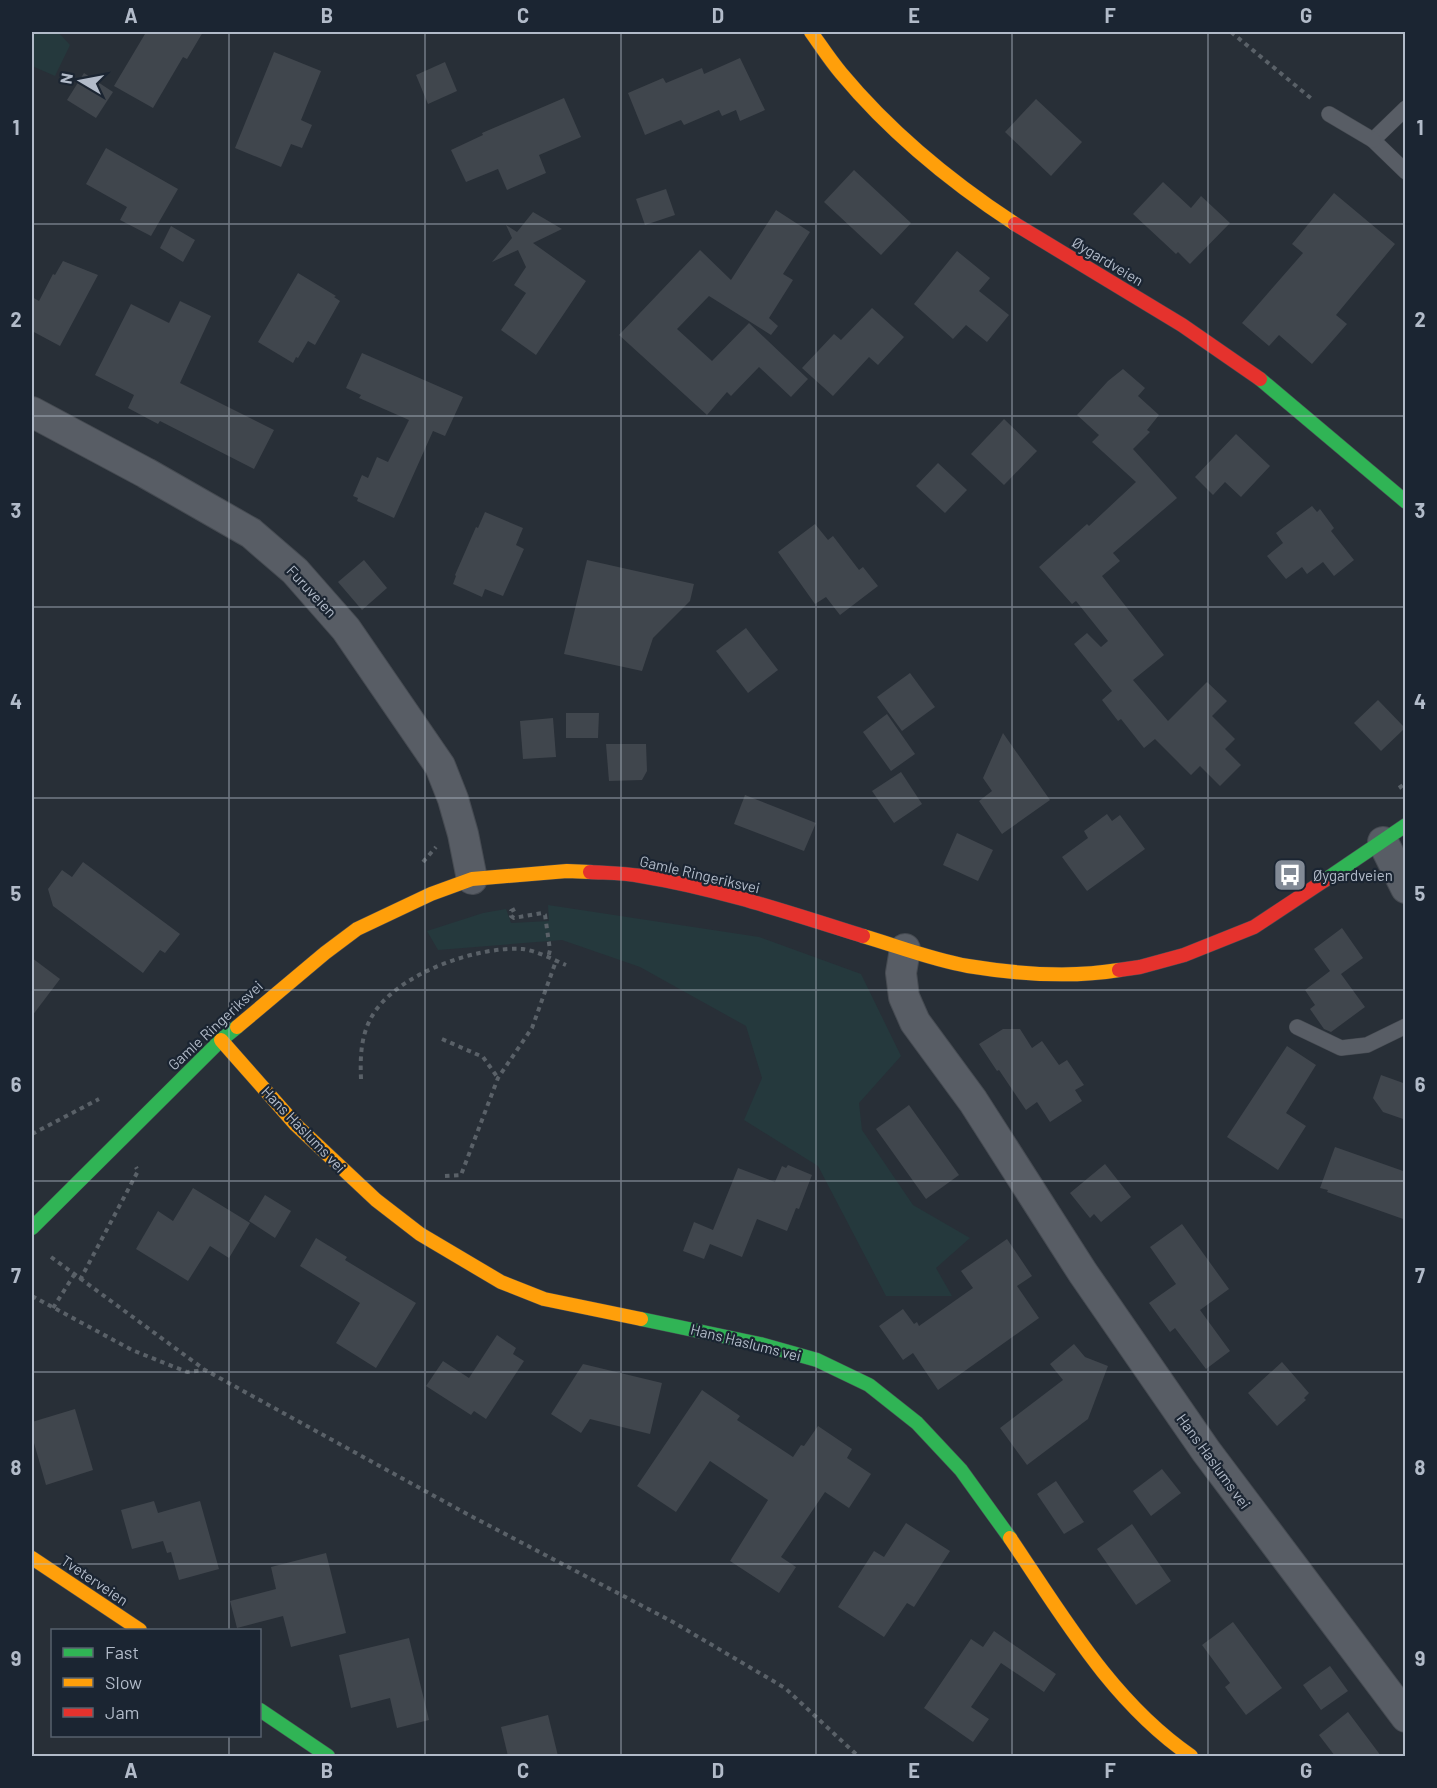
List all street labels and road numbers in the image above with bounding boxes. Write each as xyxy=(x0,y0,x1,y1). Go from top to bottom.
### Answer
street label: Øygardveien xyxy=(1069,233,1147,289)
street label: Furuveien xyxy=(283,561,341,621)
street label: Gamle Ringeriksvei xyxy=(638,851,762,897)
street label: Gamle Ringeriksvei xyxy=(164,977,266,1073)
street label: Hans Haslums vei xyxy=(258,1082,350,1176)
street label: Hans Haslums vei xyxy=(689,1320,803,1364)
street label: Hans Haslums vei xyxy=(1173,1410,1255,1512)
street label: Tveterveien xyxy=(58,1551,132,1609)

